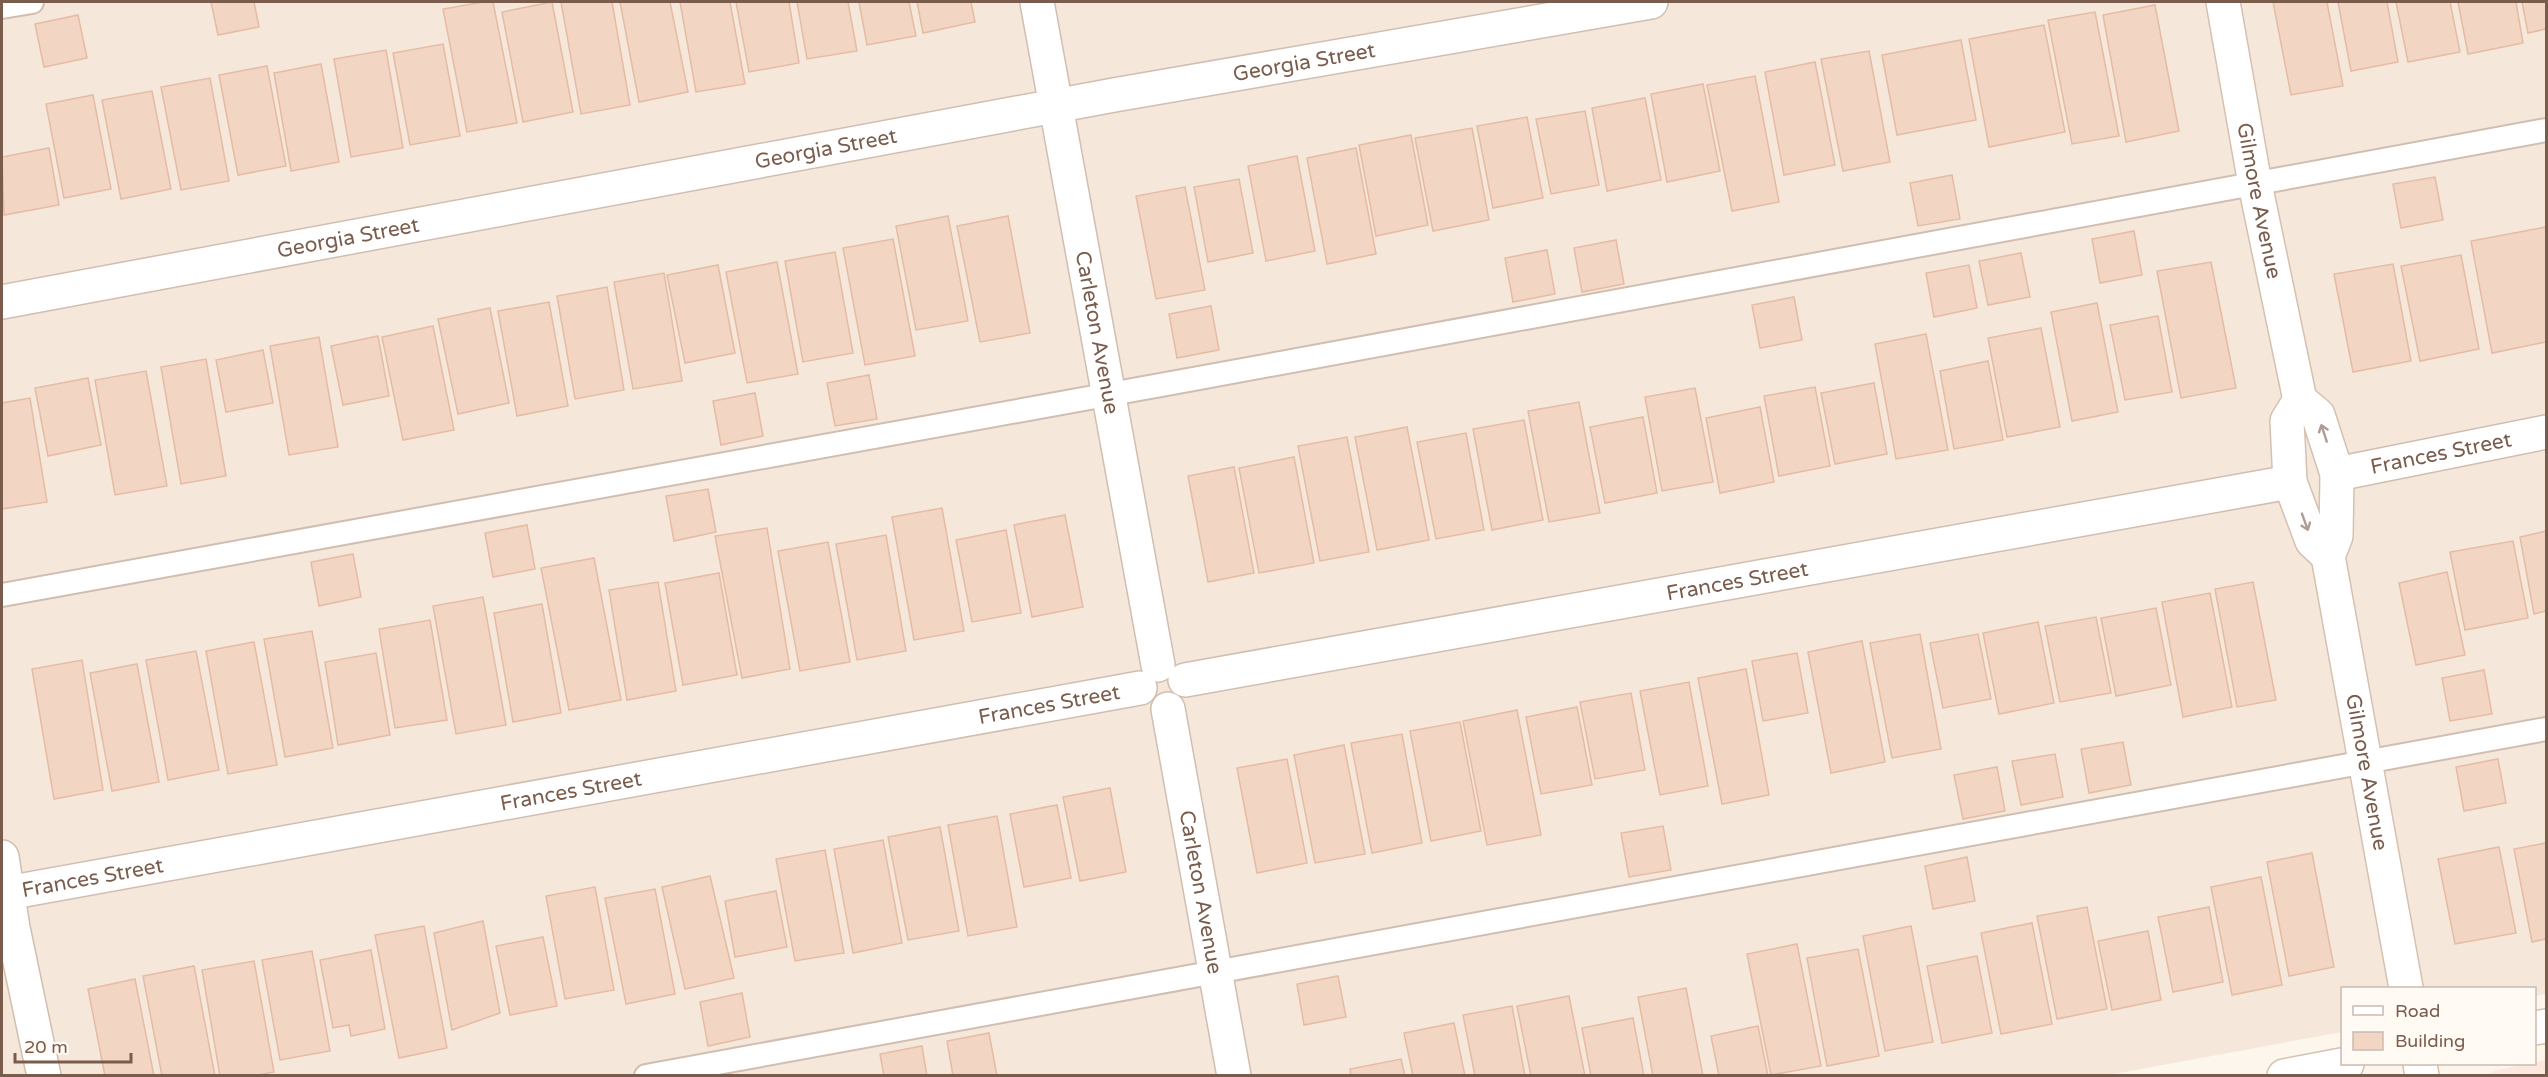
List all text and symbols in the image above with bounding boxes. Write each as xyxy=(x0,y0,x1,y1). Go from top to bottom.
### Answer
street label: Georgia Street xyxy=(1231,37,1377,87)
street label: Gilmore Avenue xyxy=(2232,121,2287,281)
street label: Georgia Street xyxy=(753,123,899,174)
street label: Georgia Street xyxy=(275,212,421,263)
street label: Carleton Avenue xyxy=(1070,249,1125,416)
one-way arrow xyxy=(2318,424,2329,443)
street label: Frances Street xyxy=(2368,427,2514,480)
one-way arrow xyxy=(2300,512,2311,531)
street label: Frances Street xyxy=(1664,556,1810,606)
street label: Frances Street xyxy=(976,679,1122,730)
street label: Gilmore Avenue xyxy=(2341,692,2393,853)
street label: Frances Street xyxy=(498,766,644,816)
street label: Carleton Avenue xyxy=(1174,808,1228,976)
street label: Frances Street xyxy=(20,853,165,903)
legend xyxy=(2341,987,2536,1065)
text: Road xyxy=(2395,1000,2440,1022)
scale bar xyxy=(15,1026,130,1064)
text: Building xyxy=(2395,1030,2465,1052)
text: 20 m xyxy=(24,1036,68,1058)

